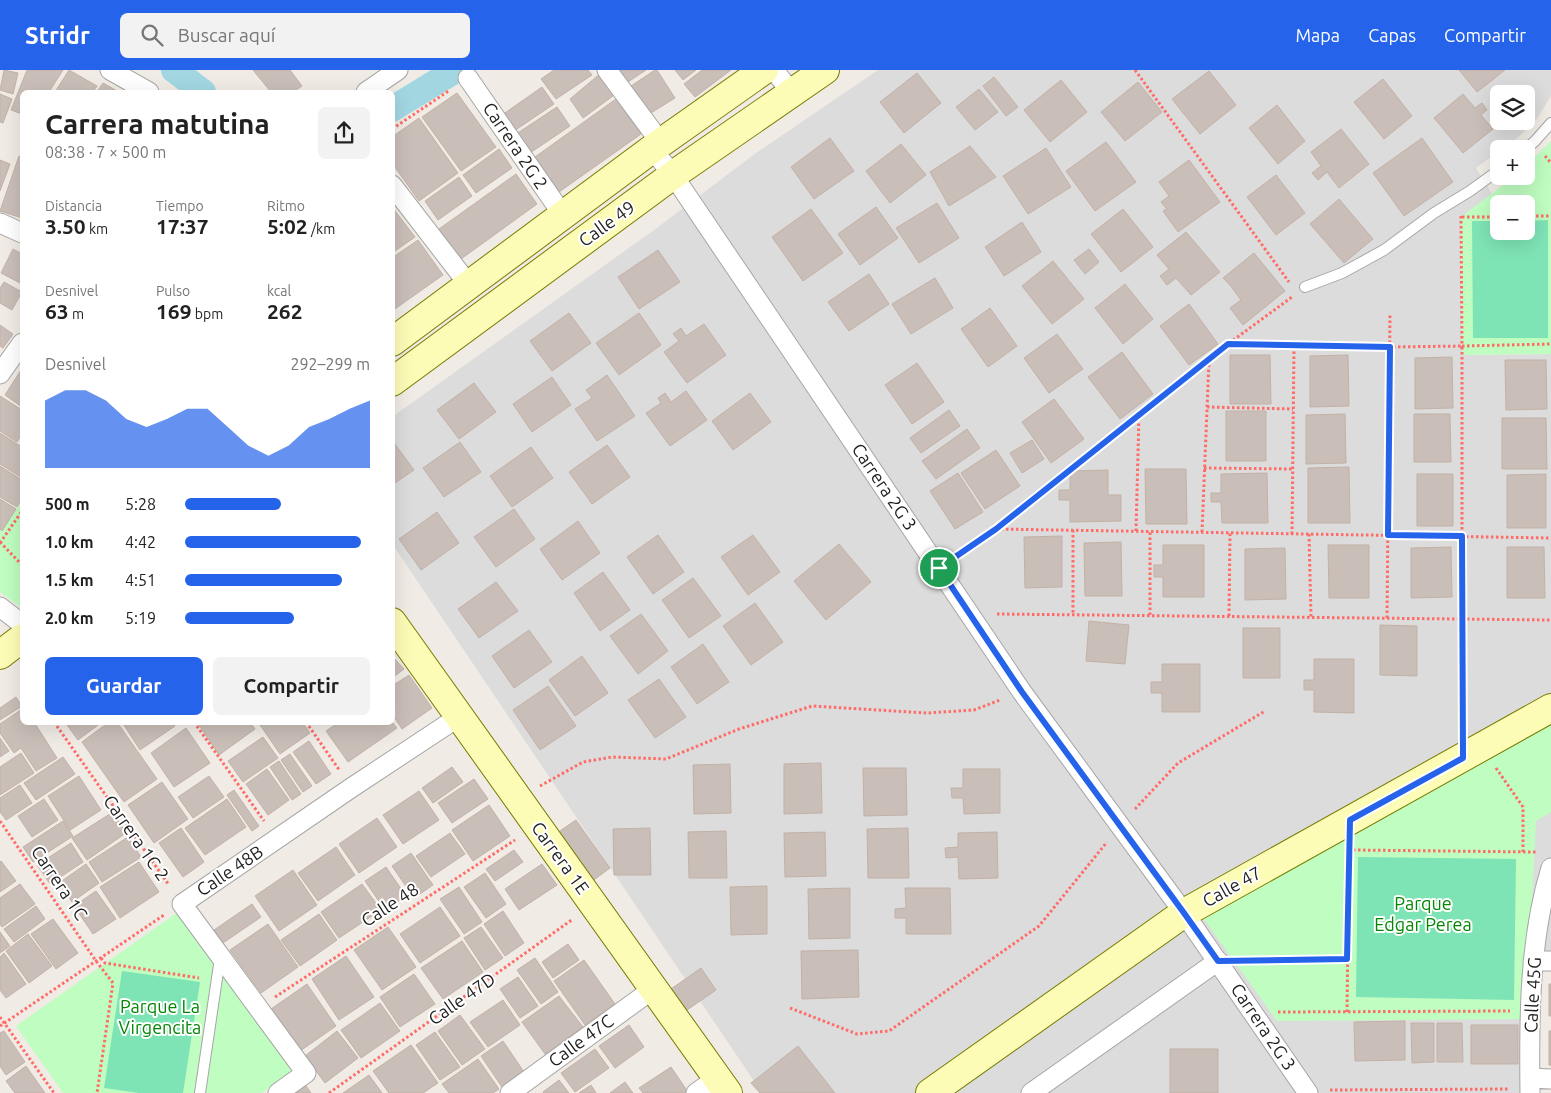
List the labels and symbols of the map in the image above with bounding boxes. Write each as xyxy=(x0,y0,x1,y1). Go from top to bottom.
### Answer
street label: Carrera 2G 2 xyxy=(479,98,552,193)
street label: Calle 49 xyxy=(575,196,638,250)
street label: Carrera 2G 3 xyxy=(848,439,921,534)
pin xyxy=(918,547,960,589)
street label: Carrera 1C 2 xyxy=(100,791,174,884)
street label: Carrera 1E xyxy=(528,817,594,897)
street label: Calle 48B xyxy=(193,841,266,900)
street label: Carrera 1C xyxy=(28,842,92,923)
street label: Calle 47 xyxy=(1199,862,1264,910)
street label: Calle 48 xyxy=(357,878,422,930)
park label: Parque Edgar Perea xyxy=(1374,893,1472,934)
street label: Calle 45G xyxy=(1520,956,1544,1033)
street label: Calle 47D xyxy=(424,968,499,1028)
street label: Carrera 2G 3 xyxy=(1227,979,1300,1074)
park label: Parque La Virgencita xyxy=(119,996,201,1037)
street label: Calle 47C xyxy=(544,1010,617,1070)

